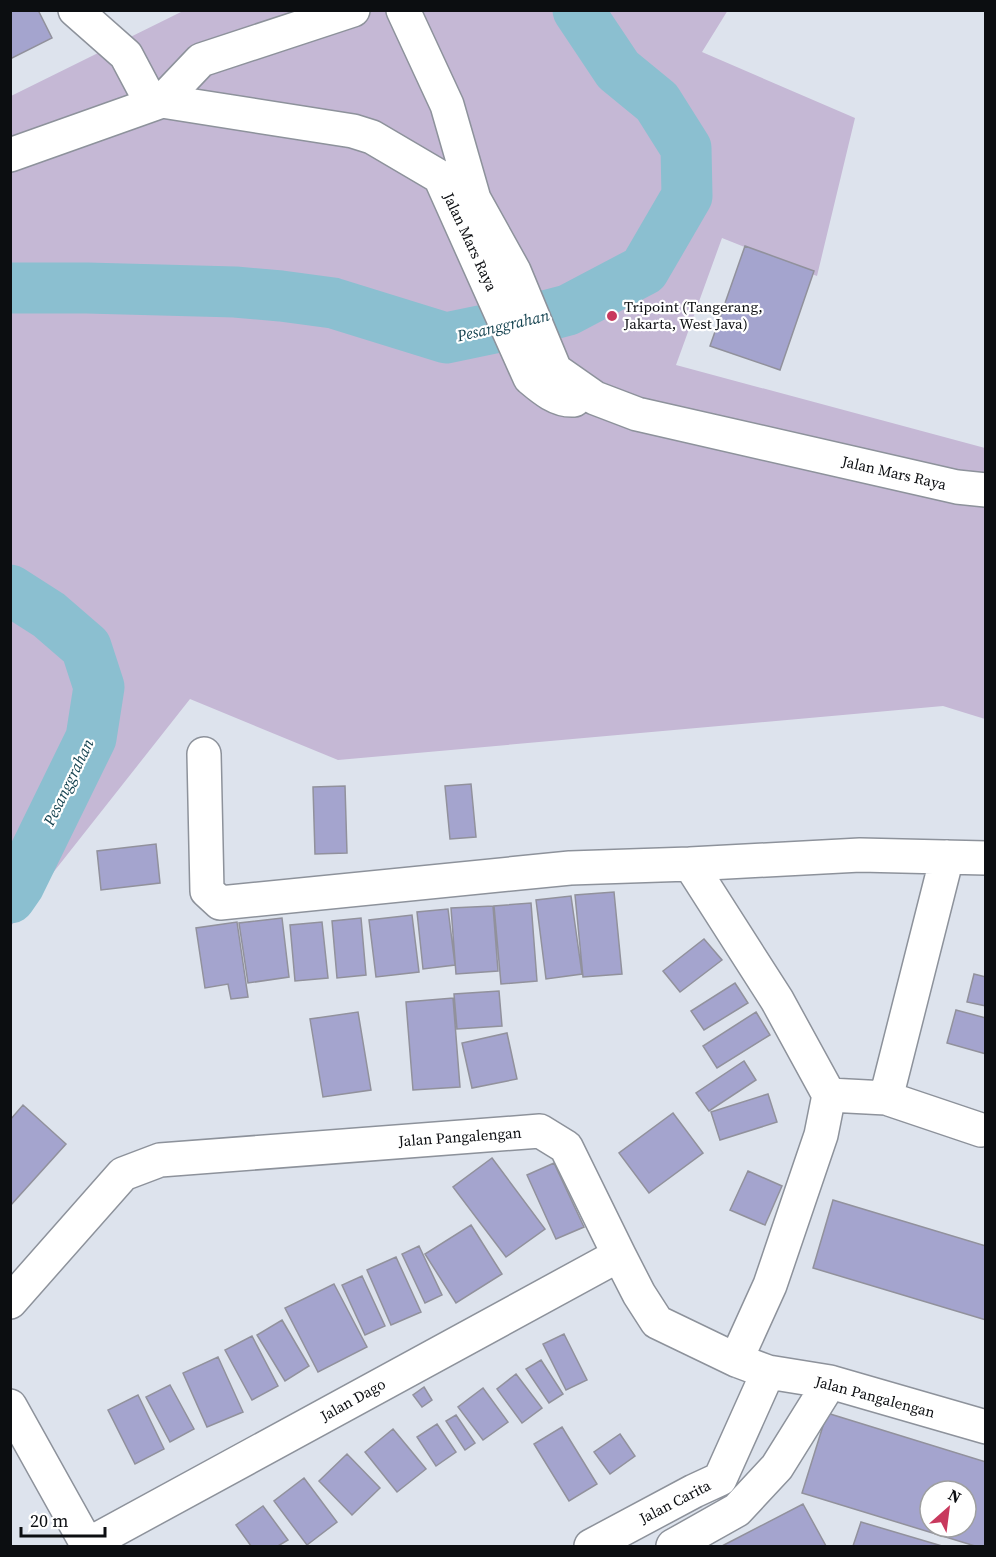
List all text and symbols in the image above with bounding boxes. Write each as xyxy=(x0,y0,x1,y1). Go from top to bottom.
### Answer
street label: Jalan Mars Raya xyxy=(438,188,503,295)
place label: Tripoint (Tangerang, Jakarta, West Java) xyxy=(623,296,763,334)
water label: Pesanggrahan xyxy=(454,304,551,347)
marker: Tripoint (Tangerang, Jakarta, West Java) xyxy=(605,309,619,323)
street label: Jalan Mars Raya xyxy=(839,450,949,495)
water label: Pesanggrahan xyxy=(37,735,99,830)
street label: Jalan Pangalengan xyxy=(397,1122,522,1151)
street label: Jalan Pangalengan xyxy=(812,1370,937,1423)
street label: Jalan Dago xyxy=(316,1373,389,1427)
street label: Jalan Carita xyxy=(635,1474,714,1529)
north arrow xyxy=(918,1479,978,1539)
text: N xyxy=(945,1483,966,1508)
scale bar xyxy=(21,1500,105,1538)
text: 20 m xyxy=(30,1508,68,1533)

